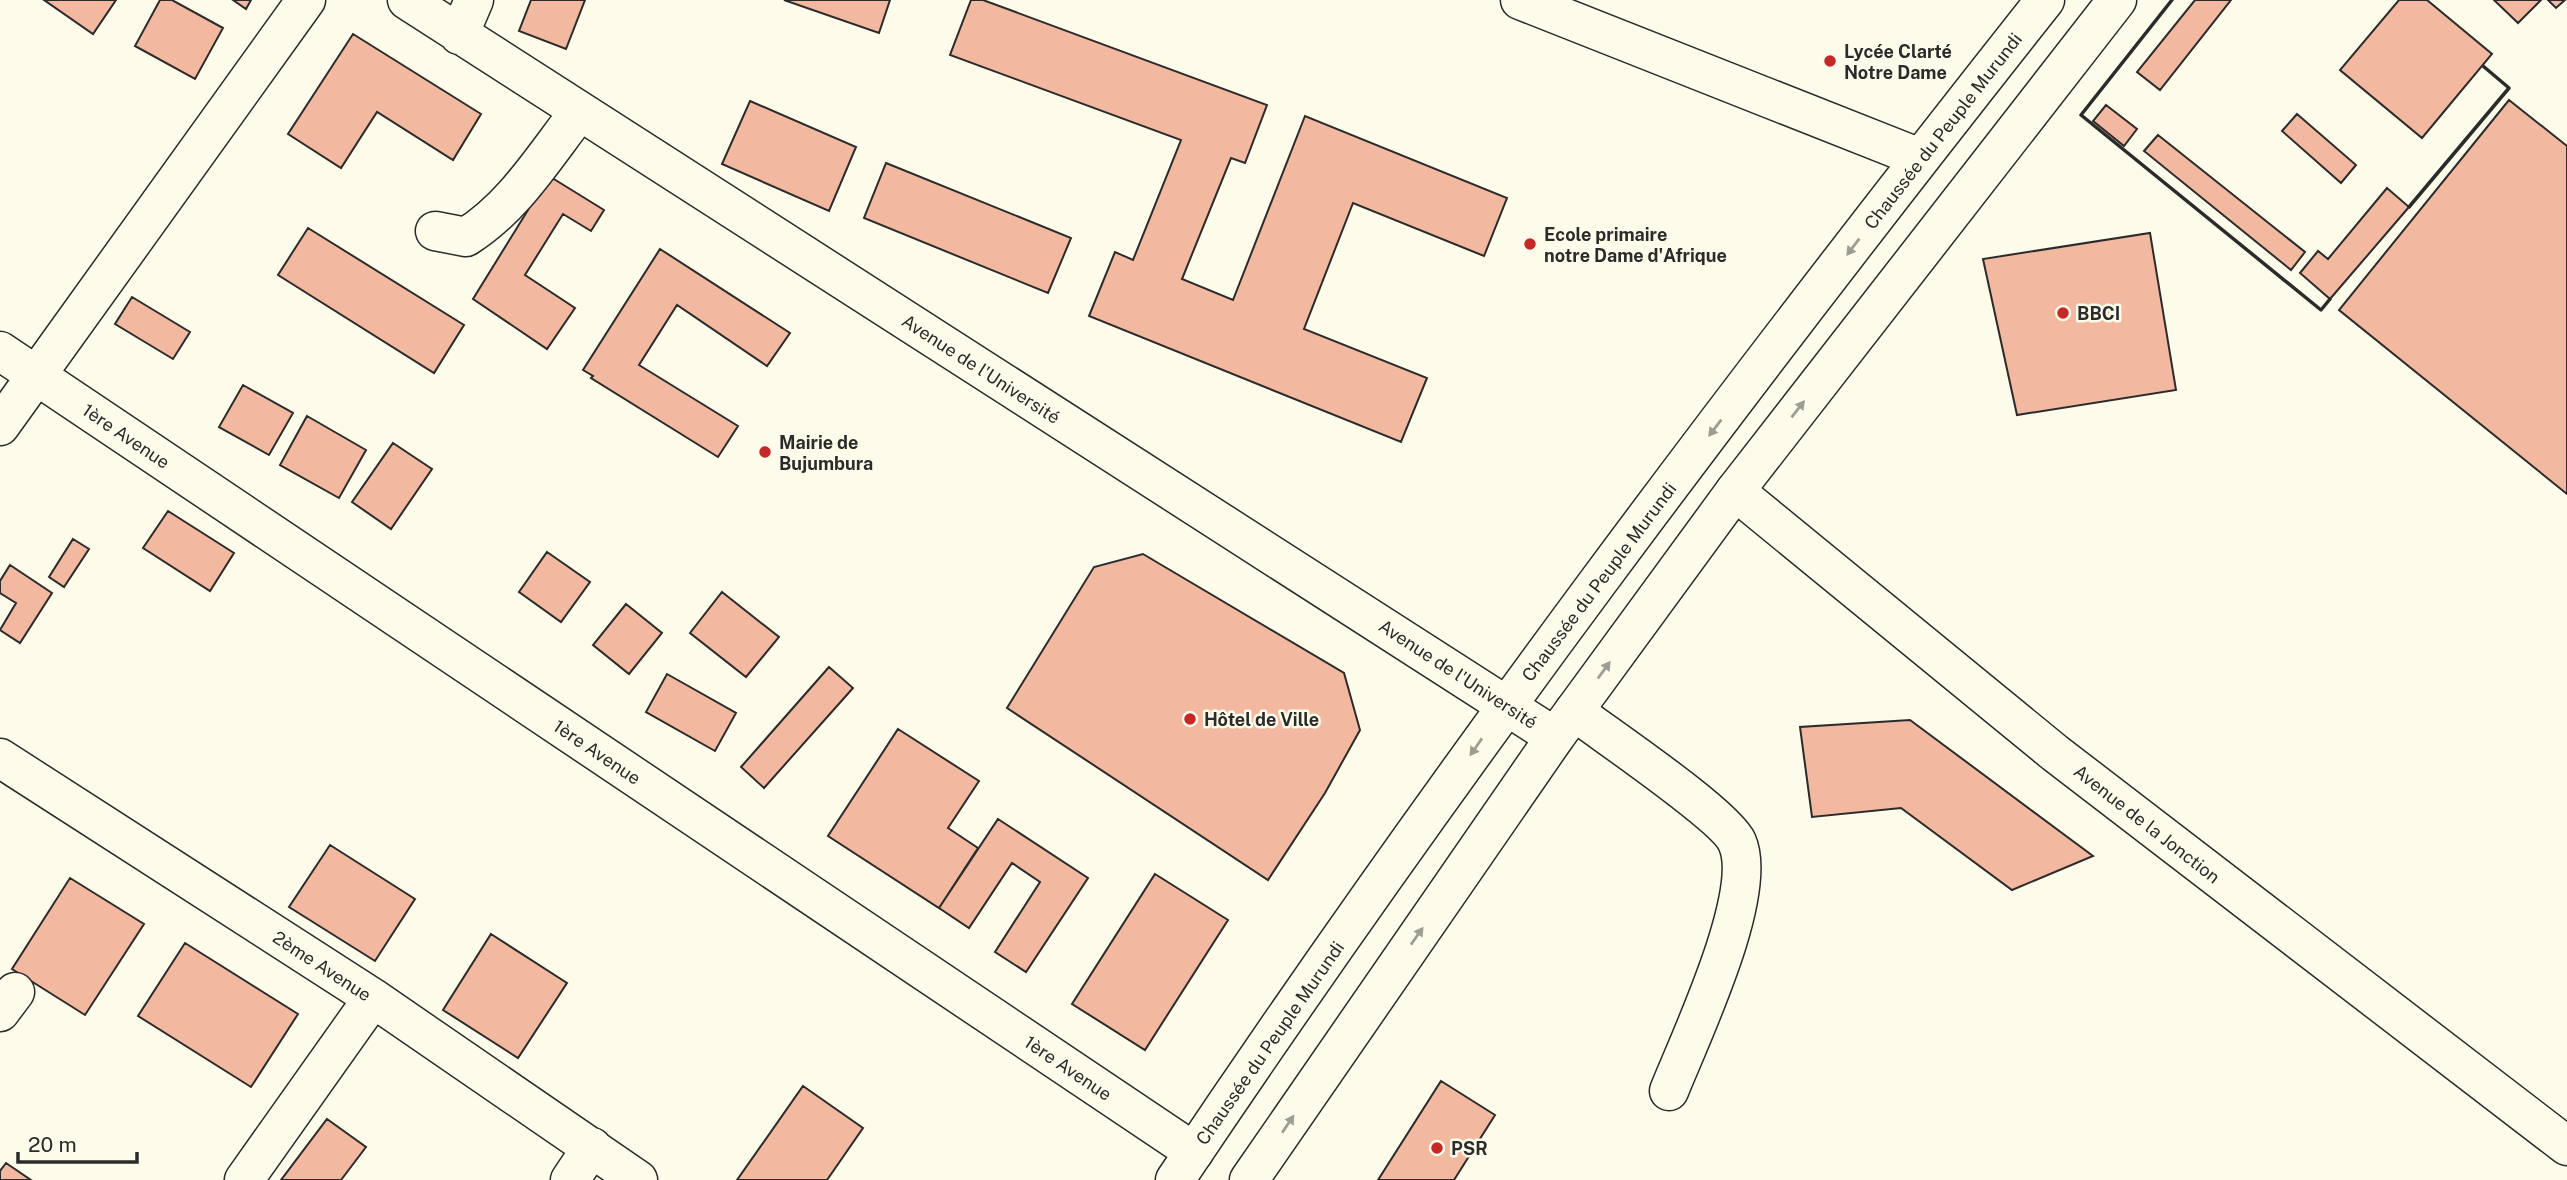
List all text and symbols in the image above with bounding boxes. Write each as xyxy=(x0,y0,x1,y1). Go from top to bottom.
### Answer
street label: Chaussée du Peuple Murundi xyxy=(1860,29,2026,233)
place label: Lycée Clarté Notre Dame xyxy=(1844,41,1952,83)
marker: Lycée Clarté Notre Dame xyxy=(1822,53,1838,69)
place label: Ecole primaire notre Dame d'Afrique xyxy=(1544,224,1727,266)
marker: Ecole primaire notre Dame d'Afrique xyxy=(1522,236,1538,252)
one-way arrow xyxy=(1846,238,1860,256)
place label: BBCI xyxy=(2077,303,2120,324)
marker: BBCI xyxy=(2055,305,2071,321)
street label: Avenue de l'Université xyxy=(898,310,1064,428)
street label: 1ère Avenue xyxy=(78,399,174,473)
one-way arrow xyxy=(1791,401,1806,419)
one-way arrow xyxy=(1709,419,1723,437)
place label: Mairie de Bujumbura xyxy=(779,432,873,474)
marker: Mairie de Bujumbura xyxy=(757,444,773,460)
street label: Chaussée du Peuple Murundi xyxy=(1517,479,1681,685)
street label: Avenue de l'Université xyxy=(1375,615,1541,733)
one-way arrow xyxy=(1597,661,1611,679)
place label: Hôtel de Ville xyxy=(1204,709,1319,730)
marker: Hôtel de Ville xyxy=(1182,711,1198,727)
street label: 1ère Avenue xyxy=(549,715,645,789)
one-way arrow xyxy=(1469,738,1483,756)
street label: Avenue de la Jonction xyxy=(2070,760,2224,888)
street label: 2ème Avenue xyxy=(269,926,375,1006)
one-way arrow xyxy=(1410,927,1423,946)
street label: Chaussée du Peuple Murundi xyxy=(1192,937,1348,1149)
street label: 1ère Avenue xyxy=(1020,1031,1116,1105)
one-way arrow xyxy=(1281,1115,1295,1133)
scale bar xyxy=(18,1120,136,1164)
text: 20 m xyxy=(28,1132,77,1157)
place label: PSR xyxy=(1451,1138,1488,1159)
marker: PSR xyxy=(1429,1140,1445,1156)

